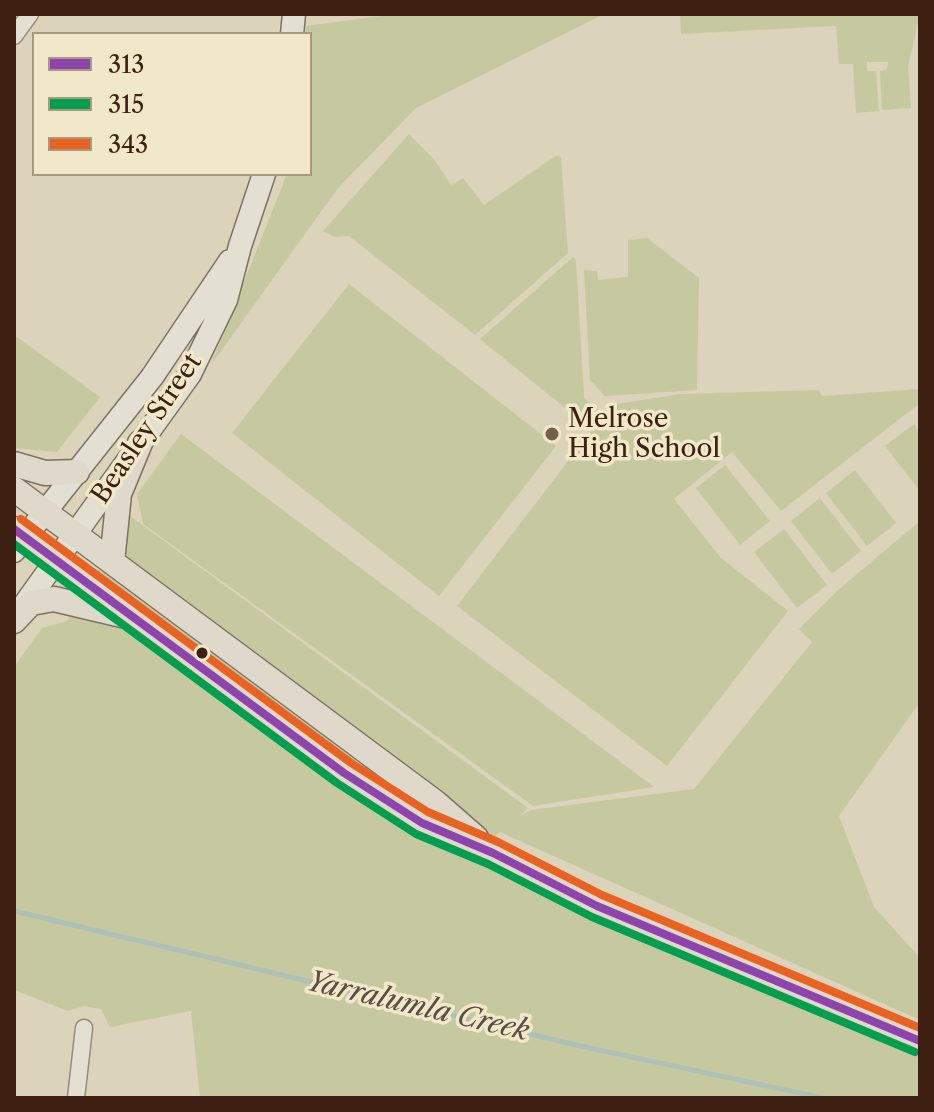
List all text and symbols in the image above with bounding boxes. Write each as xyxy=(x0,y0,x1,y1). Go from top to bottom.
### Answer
legend xyxy=(32,32,312,176)
text: 313 xyxy=(108,50,145,79)
text: 315 xyxy=(108,90,144,119)
text: 343 xyxy=(108,130,148,159)
street label: Beasley Street xyxy=(85,348,209,510)
place label: Melrose High School xyxy=(568,403,720,464)
marker: Melrose High School xyxy=(543,425,561,443)
unlabelled marker xyxy=(194,645,210,661)
water label: Yarralumla Creek xyxy=(304,965,532,1049)

